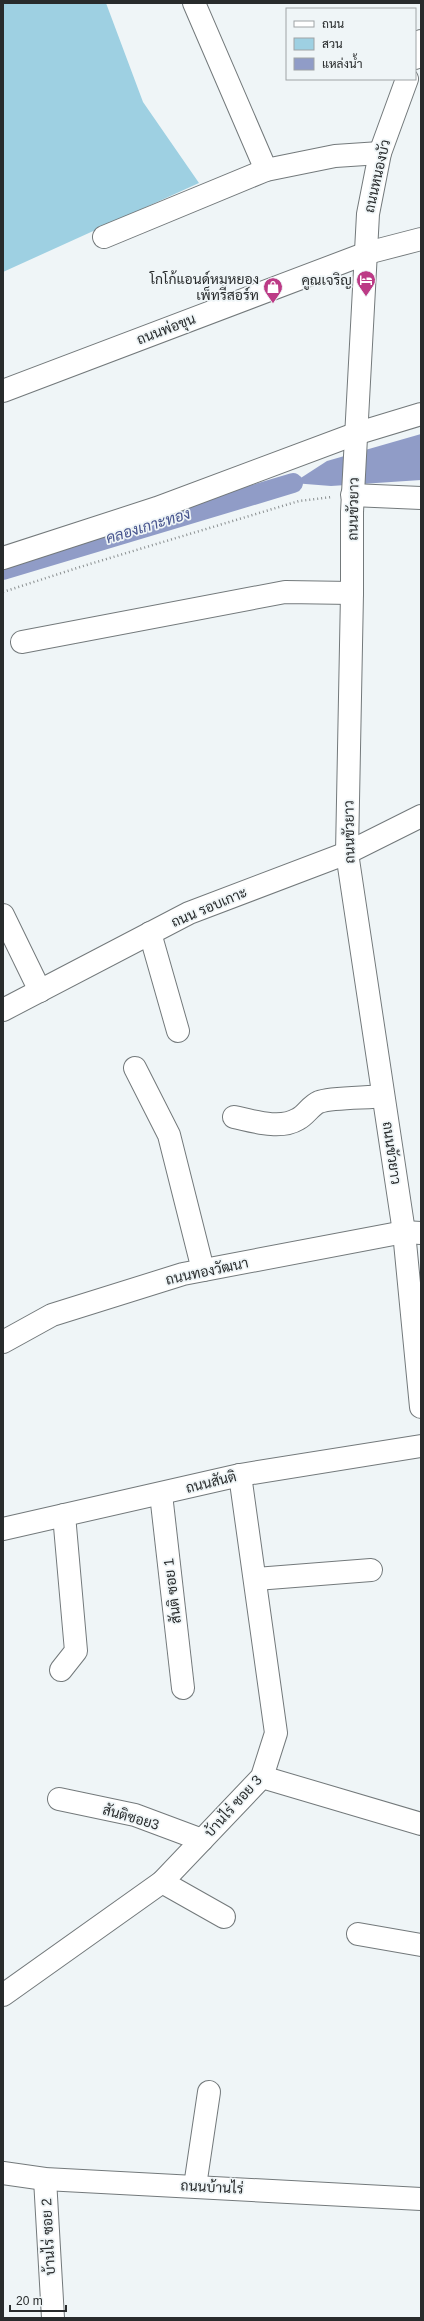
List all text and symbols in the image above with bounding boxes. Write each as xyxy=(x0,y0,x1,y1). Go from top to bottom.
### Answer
legend xyxy=(286,8,416,80)
text: ถนน xyxy=(322,17,345,31)
text: สวน xyxy=(322,37,343,51)
text: แหล่งน้ำ xyxy=(322,53,362,71)
street label: ถนนหนองบัว xyxy=(361,138,393,214)
hotel icon: คูณเจริญ xyxy=(355,269,377,297)
place label: โกโก้แอนด์หมูหยอง เพ็ทรีสอร์ท xyxy=(149,270,259,303)
place label: คูณเจริญ xyxy=(301,272,352,290)
shop icon: โกโก้แอนด์หมูหยอง เพ็ทรีสอร์ท xyxy=(262,276,284,304)
street label: ถนนพ่อขุน xyxy=(134,310,198,349)
street label: ถนนขัวยาว xyxy=(344,477,362,541)
water label: คลองเกาะทอง xyxy=(104,505,192,546)
street label: ถนนขัวยาว xyxy=(340,800,358,864)
street label: ถนน รอบเกาะ xyxy=(169,884,249,930)
street label: ถนนขัวยาว xyxy=(380,1120,404,1186)
street label: ถนนทองวัฒนา xyxy=(164,1254,250,1288)
street label: ถนนสันติ xyxy=(184,1468,238,1496)
street label: สันติ ซอย 1 xyxy=(160,1557,184,1625)
street label: บ้านไร่ ซอย 3 xyxy=(200,1771,265,1840)
street label: สันติซอย3 xyxy=(101,1801,161,1833)
street label: ถนนบ้านไร่ xyxy=(180,2176,244,2197)
street label: บ้านไร่ ซอย 2 xyxy=(37,2198,58,2276)
scale bar xyxy=(10,2287,66,2313)
text: 20 m xyxy=(16,2294,43,2308)

